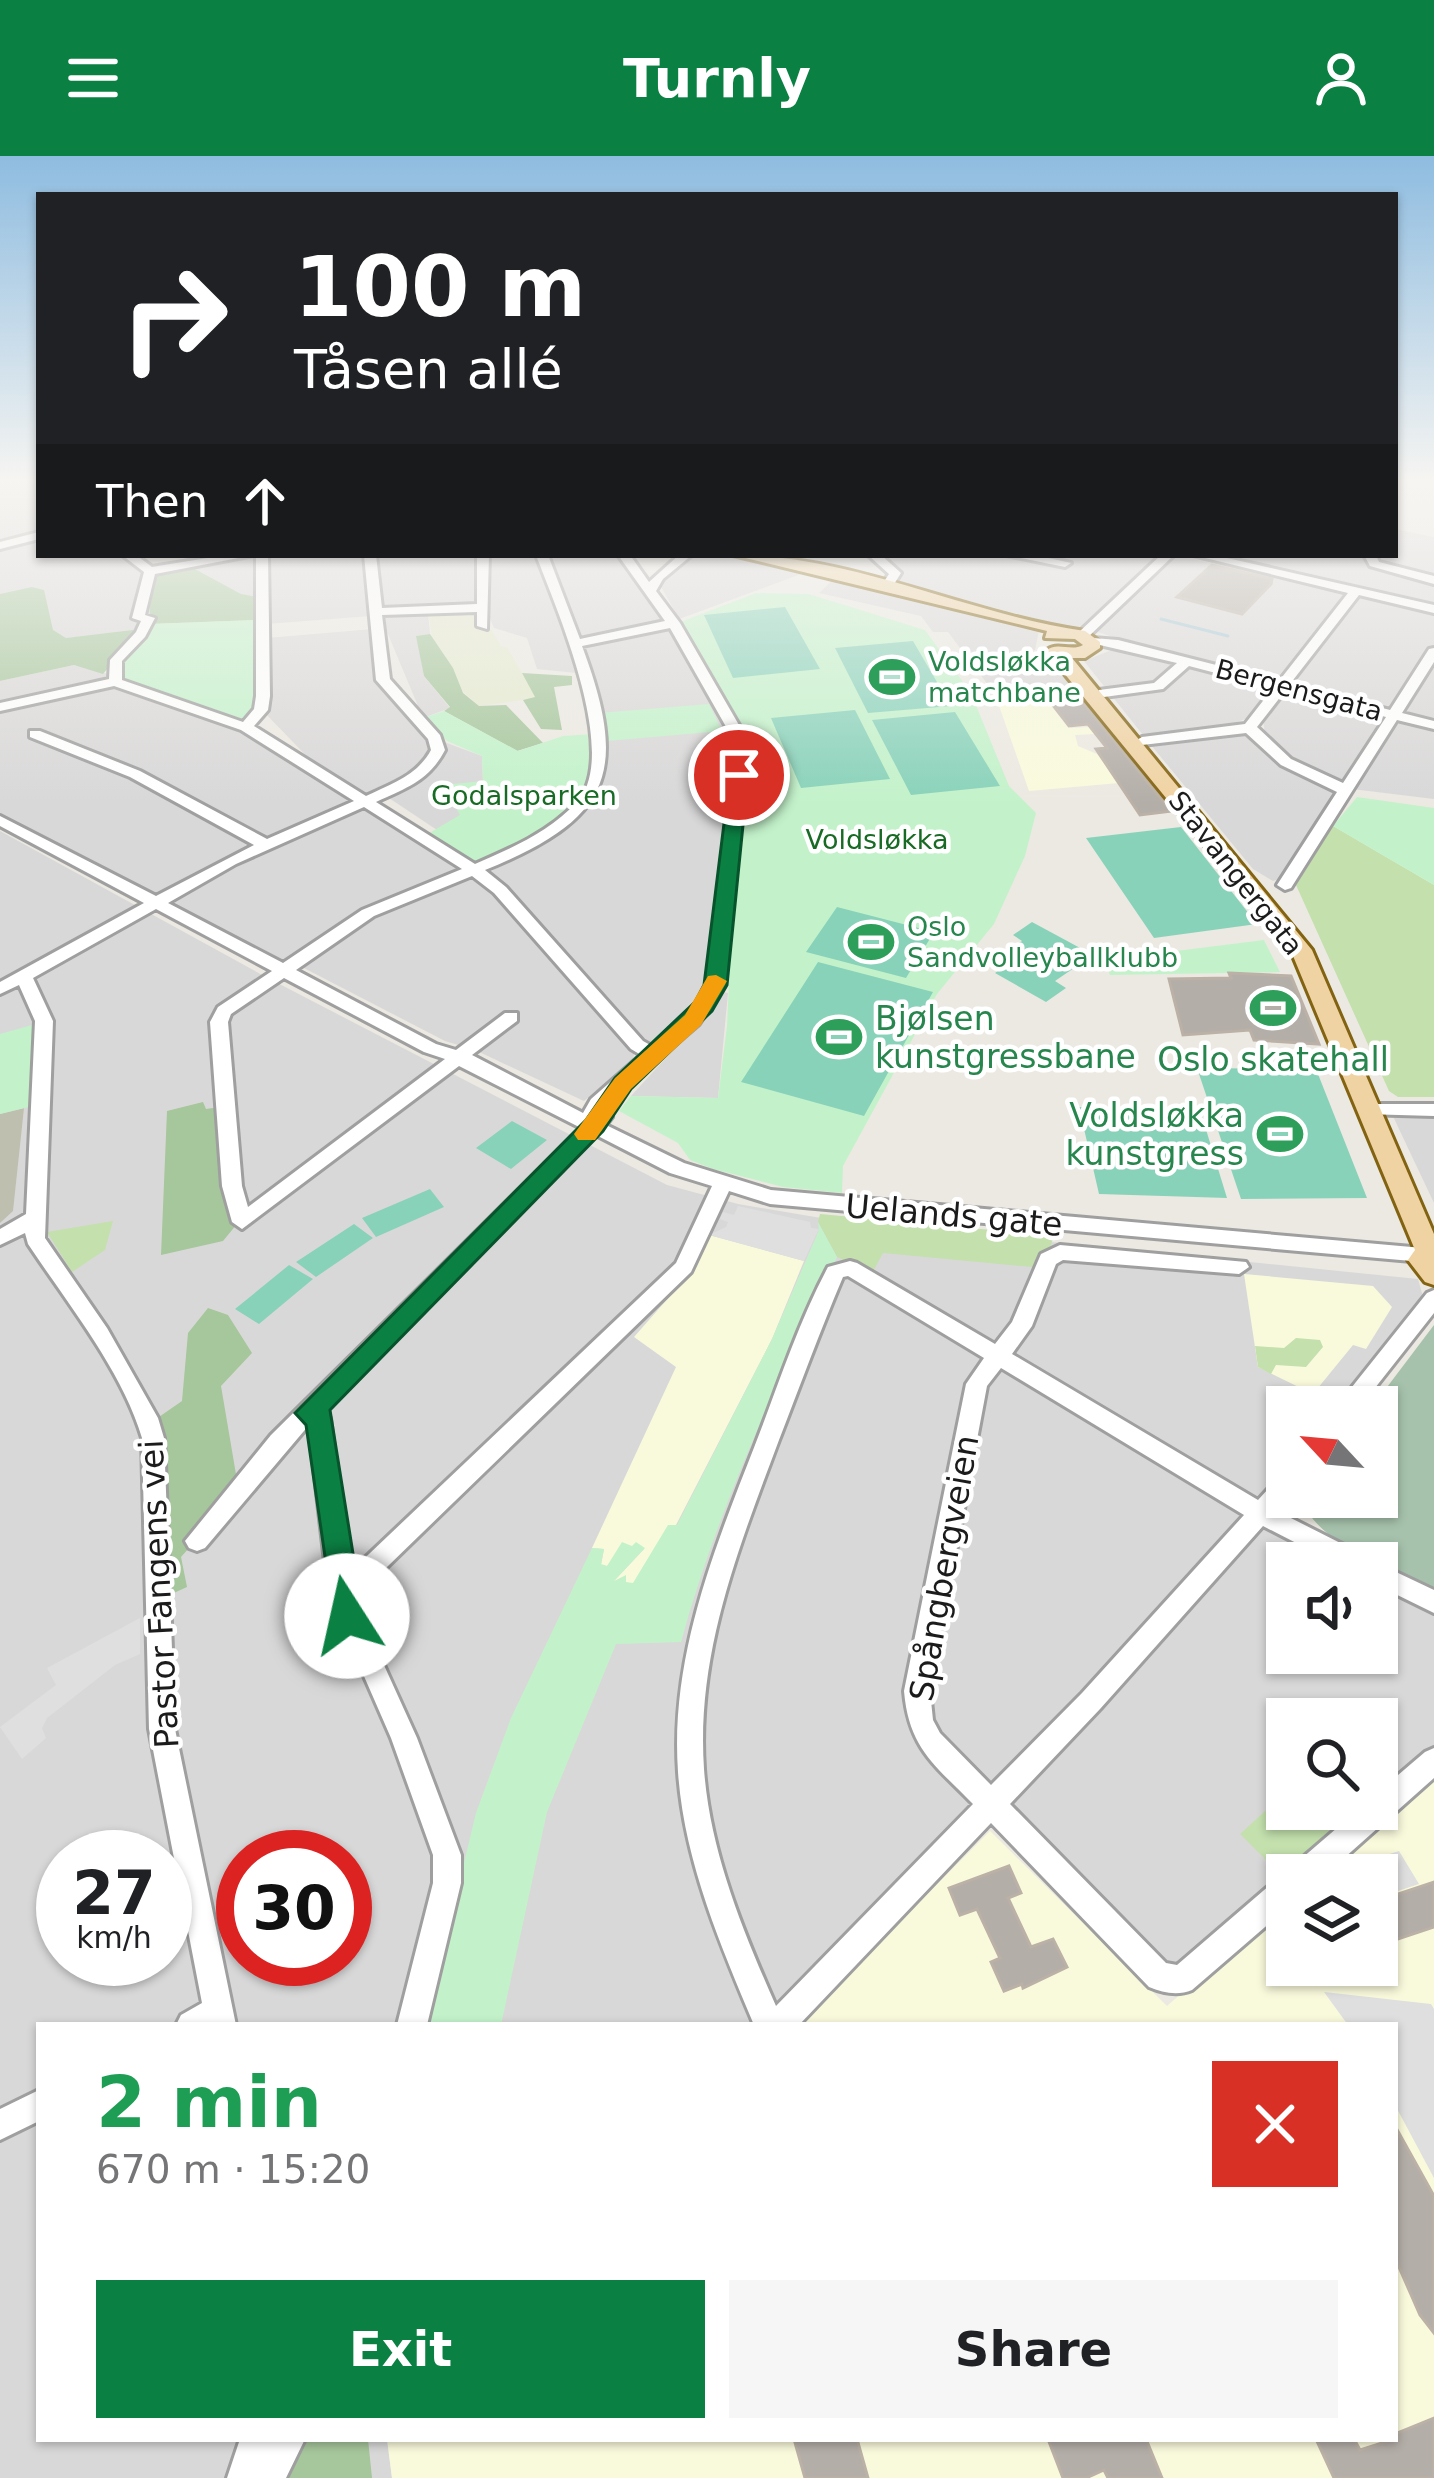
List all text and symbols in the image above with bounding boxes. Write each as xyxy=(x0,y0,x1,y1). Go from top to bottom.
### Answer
icon: menu xyxy=(60,45,126,111)
icon: person xyxy=(1308,45,1374,111)
text: Turnly xyxy=(623,47,811,110)
text: 100 m xyxy=(294,238,586,336)
icon: right xyxy=(96,240,252,396)
text: Tåsen allé xyxy=(294,338,563,401)
icon: ahead xyxy=(232,468,298,534)
text: Then xyxy=(96,475,208,528)
place label: Voldsløkka matchbane xyxy=(928,646,1081,708)
sports icon: Voldsløkka matchbane xyxy=(867,652,917,702)
street label: Bergensgata xyxy=(1212,653,1386,727)
pin xyxy=(688,724,790,826)
icon: arrive xyxy=(706,742,772,808)
park label: Godalsparken xyxy=(431,780,617,811)
street label: Stavangergata xyxy=(1162,785,1310,961)
park label: Voldsløkka xyxy=(806,824,948,855)
place label: Oslo Sandvolleyballklubb xyxy=(907,911,1178,973)
sports icon: Oslo Sandvolleyballklubb xyxy=(846,917,896,967)
sports icon: Oslo skatehall xyxy=(1248,983,1298,1033)
place label: Bjølsen kunstgressbane xyxy=(875,999,1136,1076)
sports icon: Bjølsen kunstgressbane xyxy=(814,1012,864,1062)
place label: Oslo skatehall xyxy=(1157,1040,1389,1079)
place label: Voldsløkka kunstgress xyxy=(1065,1096,1244,1173)
sports icon: Voldsløkka kunstgress xyxy=(1255,1109,1305,1159)
street label: Uelands gate xyxy=(844,1186,1064,1244)
north arrow xyxy=(1266,1386,1398,1518)
map controls xyxy=(1266,1386,1398,1986)
street label: Spångbergveien xyxy=(901,1432,987,1704)
street label: Pastor Fangens vei xyxy=(131,1439,187,1749)
button: sound xyxy=(1266,1542,1398,1674)
position arrow xyxy=(284,1553,410,1679)
button: search xyxy=(1266,1698,1398,1830)
speed limit sign: 30 xyxy=(216,1830,372,1986)
button: layers xyxy=(1266,1854,1398,1986)
text: 27 xyxy=(72,1858,156,1928)
text: km/h xyxy=(76,1920,152,1955)
text: 2 min xyxy=(96,2060,322,2144)
button: close xyxy=(1212,2061,1338,2187)
text: 670 m · 15:20 xyxy=(96,2147,370,2192)
button: Exit xyxy=(96,2280,705,2418)
button: Share xyxy=(729,2280,1338,2418)

